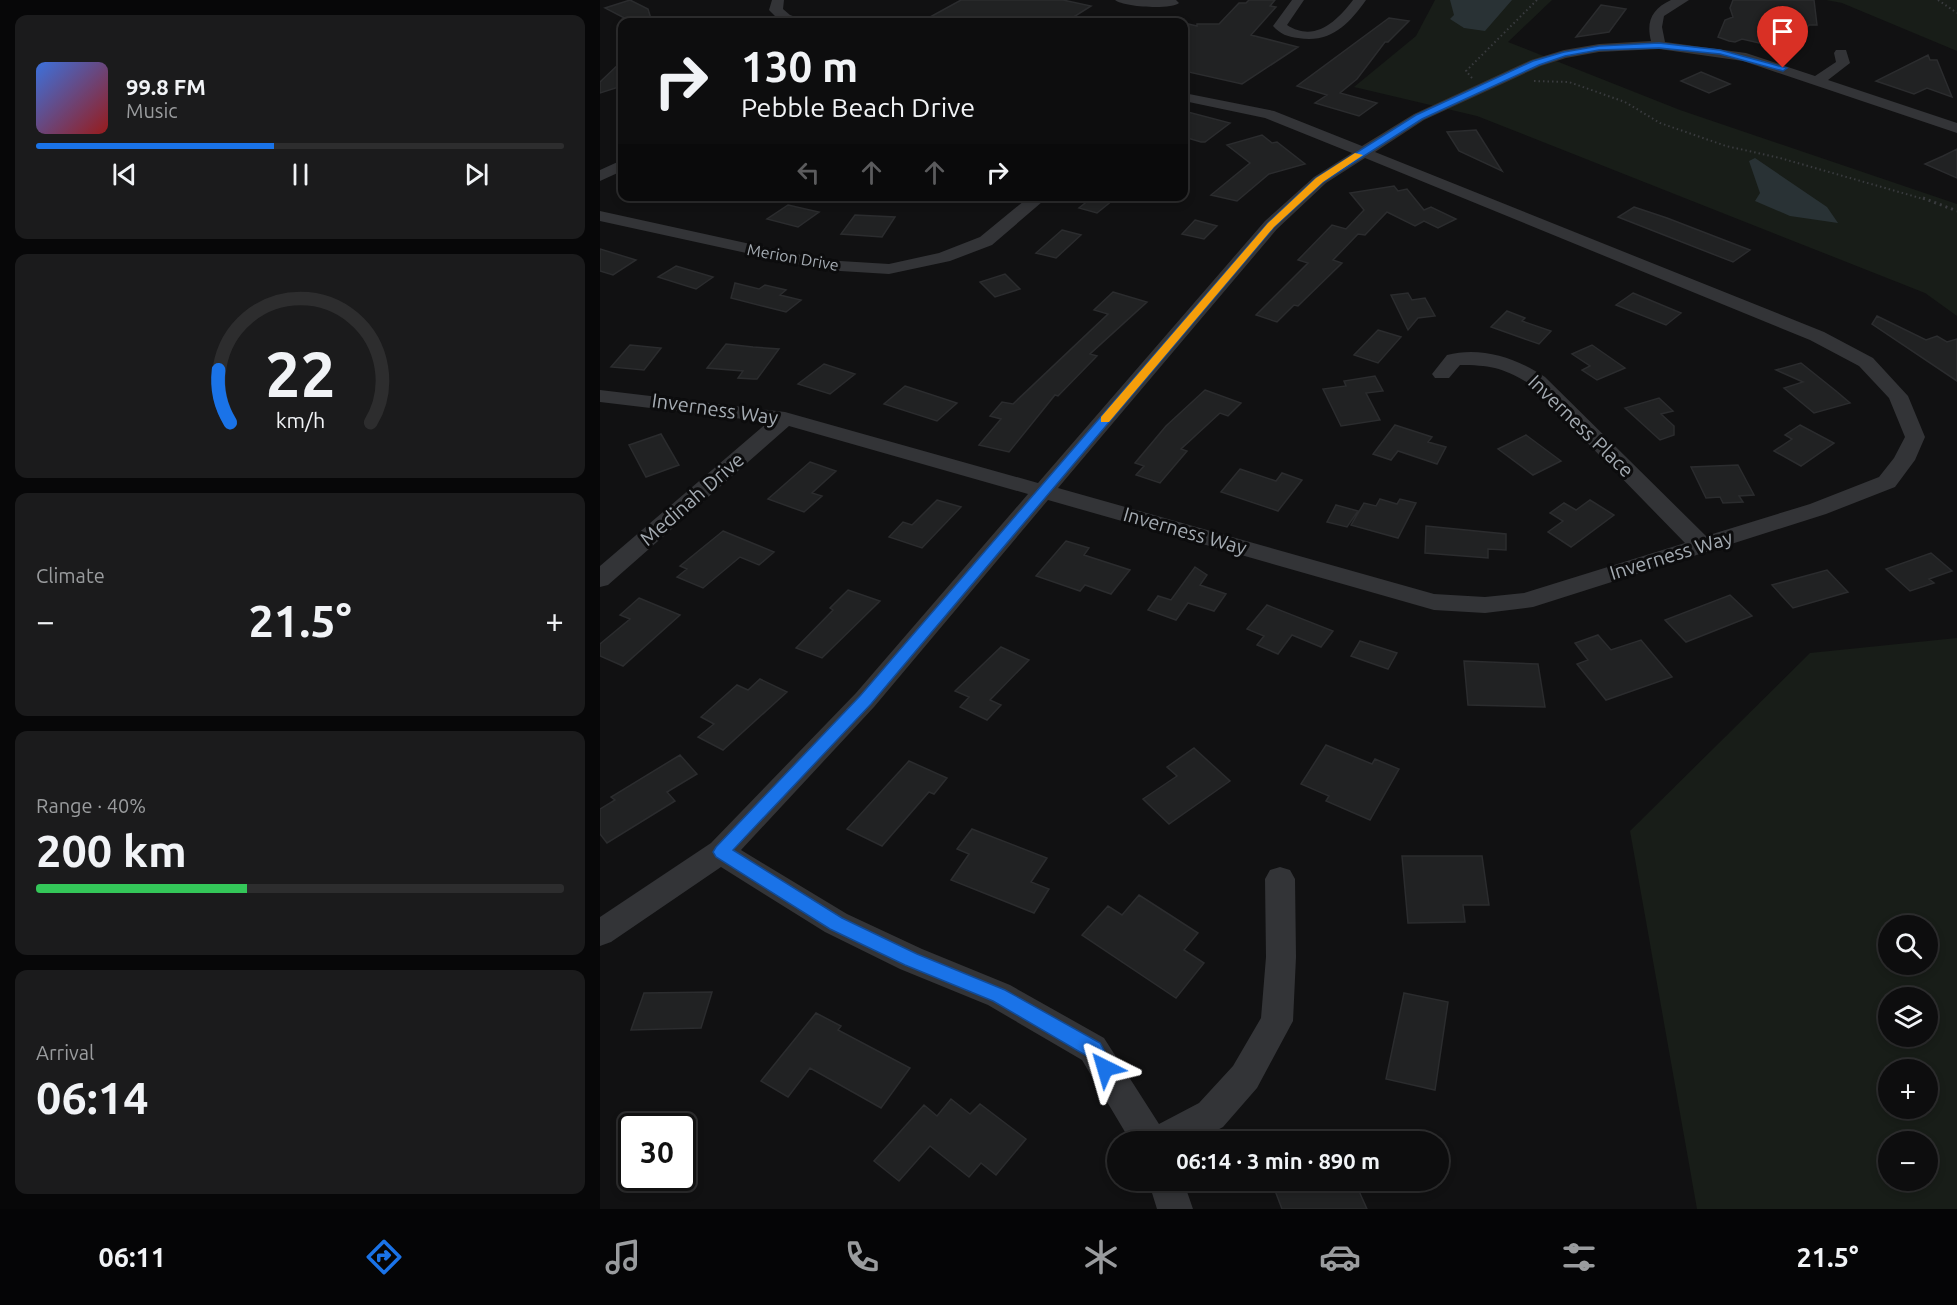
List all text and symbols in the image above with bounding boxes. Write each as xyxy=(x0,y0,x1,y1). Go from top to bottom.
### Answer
pin xyxy=(1757,6,1808,68)
icon: arrive xyxy=(1766,15,1799,48)
icon: right xyxy=(642,42,720,120)
text: 130 m xyxy=(741,43,858,90)
text: 99.8 FM xyxy=(126,74,206,99)
text: Pebble Beach Drive xyxy=(741,92,975,122)
text: Music xyxy=(126,99,178,122)
icon: left xyxy=(792,156,825,189)
icon: ahead xyxy=(855,156,888,189)
icon: ahead xyxy=(918,156,951,189)
icon: right xyxy=(981,156,1014,189)
icon: previous xyxy=(108,158,141,191)
icon: pause xyxy=(284,158,317,191)
icon: next xyxy=(460,158,493,191)
street label: Merion Drive xyxy=(746,240,840,274)
text: 22 xyxy=(265,339,335,409)
street label: Inverness Place xyxy=(1524,370,1639,482)
street label: Inverness Way xyxy=(650,388,780,429)
text: km/h xyxy=(275,408,325,432)
street label: Medinah Drive xyxy=(635,447,748,550)
street label: Inverness Way xyxy=(1121,502,1250,559)
street label: Inverness Way xyxy=(1607,525,1735,584)
text: Climate xyxy=(36,564,105,587)
text: 21.5° xyxy=(248,595,352,646)
text: − xyxy=(36,602,55,639)
text: + xyxy=(545,602,564,639)
text: Range · 40% xyxy=(36,794,146,817)
text: 200 km xyxy=(36,825,187,876)
map controls xyxy=(1878,915,1938,1191)
button: search xyxy=(1878,915,1938,975)
button: layers xyxy=(1878,987,1938,1047)
position arrow xyxy=(1073,1036,1137,1100)
text: Arrival xyxy=(36,1041,94,1064)
button: + xyxy=(1878,1059,1938,1119)
text: 06:14 xyxy=(36,1072,149,1123)
speed limit sign: 30 xyxy=(618,1113,696,1191)
button: − xyxy=(1878,1131,1938,1191)
text: 06:14 · 3 min · 890 m xyxy=(1176,1148,1380,1173)
icon: directions xyxy=(363,1236,405,1278)
icon: music xyxy=(602,1236,644,1278)
icon: phone xyxy=(841,1236,883,1278)
icon: climate xyxy=(1080,1236,1122,1278)
icon: car xyxy=(1319,1236,1361,1278)
icon: filters xyxy=(1558,1236,1600,1278)
text: 06:11 xyxy=(98,1242,166,1272)
text: 21.5° xyxy=(1797,1242,1858,1272)

